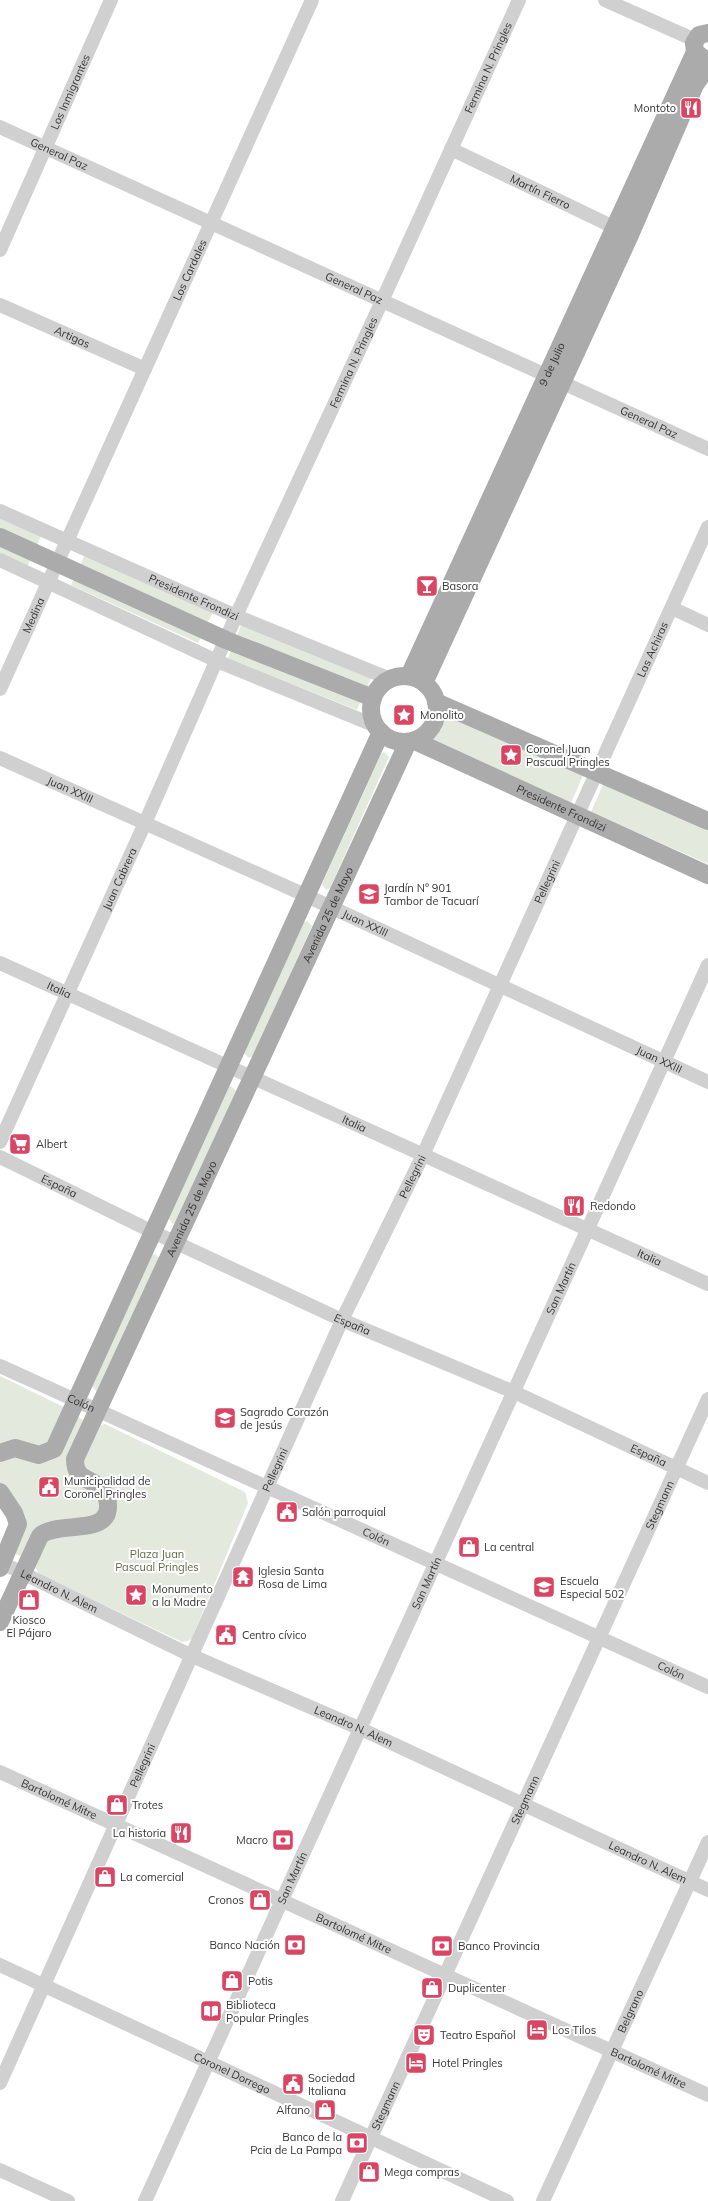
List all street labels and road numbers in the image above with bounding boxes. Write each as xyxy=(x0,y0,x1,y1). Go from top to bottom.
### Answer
street label: Fermina N. Pringles xyxy=(461,20,515,116)
street label: Los Inmigrantes xyxy=(47,52,93,132)
street label: General Paz xyxy=(28,135,90,173)
street label: Martín Fierro xyxy=(508,171,573,212)
street label: Los Cardales xyxy=(170,237,210,303)
street label: General Paz xyxy=(323,269,385,307)
street label: Fermina N. Pringles xyxy=(326,315,381,410)
street label: Artigas xyxy=(52,323,92,351)
street label: 9 de Julio xyxy=(536,340,568,388)
street label: General Paz xyxy=(618,403,680,441)
street label: Presidente Frondizi xyxy=(146,571,241,623)
street label: Medina xyxy=(19,595,48,635)
street label: Las Achiras xyxy=(634,620,671,680)
street label: Juan XXIII xyxy=(45,773,95,806)
street label: Presidente Frondizi xyxy=(514,781,608,835)
street label: Juan Cabrera xyxy=(99,846,140,912)
street label: Pellegrini xyxy=(531,858,563,906)
street label: Avenida 25 de Mayo xyxy=(299,865,356,965)
street label: Juan XXIII xyxy=(340,906,391,940)
street label: Italia xyxy=(45,978,74,1001)
street label: Juan XXIII xyxy=(634,1043,684,1076)
street label: Italia xyxy=(340,1112,369,1135)
street label: Pellegrini xyxy=(396,1153,429,1200)
street label: Avenida 25 de Mayo xyxy=(163,1158,220,1259)
street label: España xyxy=(39,1171,79,1201)
street label: Italia xyxy=(635,1246,664,1269)
street label: San Martín xyxy=(543,1260,579,1317)
street label: España xyxy=(332,1310,373,1338)
street label: Colón xyxy=(65,1390,97,1415)
street label: España xyxy=(628,1441,669,1470)
street label: Pellegrini xyxy=(259,1446,291,1494)
street label: Stegmann xyxy=(642,1478,677,1532)
street label: Colón xyxy=(360,1524,392,1549)
street label: San Martín xyxy=(408,1555,444,1612)
street label: Leandro N. Alem xyxy=(18,1566,100,1616)
street label: Colón xyxy=(655,1658,687,1683)
street label: Leandro N. Alem xyxy=(312,1703,395,1750)
street label: Pellegrini xyxy=(126,1741,158,1790)
street label: Stegmann xyxy=(508,1773,542,1827)
street label: Bartolomé Mitre xyxy=(19,1776,99,1822)
street label: Leandro N. Alem xyxy=(606,1838,689,1886)
street label: San Martín xyxy=(274,1850,310,1906)
street label: Bartolomé Mitre xyxy=(314,1910,394,1957)
street label: Belgrano xyxy=(614,1987,646,2035)
street label: Bartolomé Mitre xyxy=(609,2045,689,2091)
street label: Coronel Dorrego xyxy=(192,2049,273,2097)
street label: Stegmann xyxy=(368,2079,403,2132)

